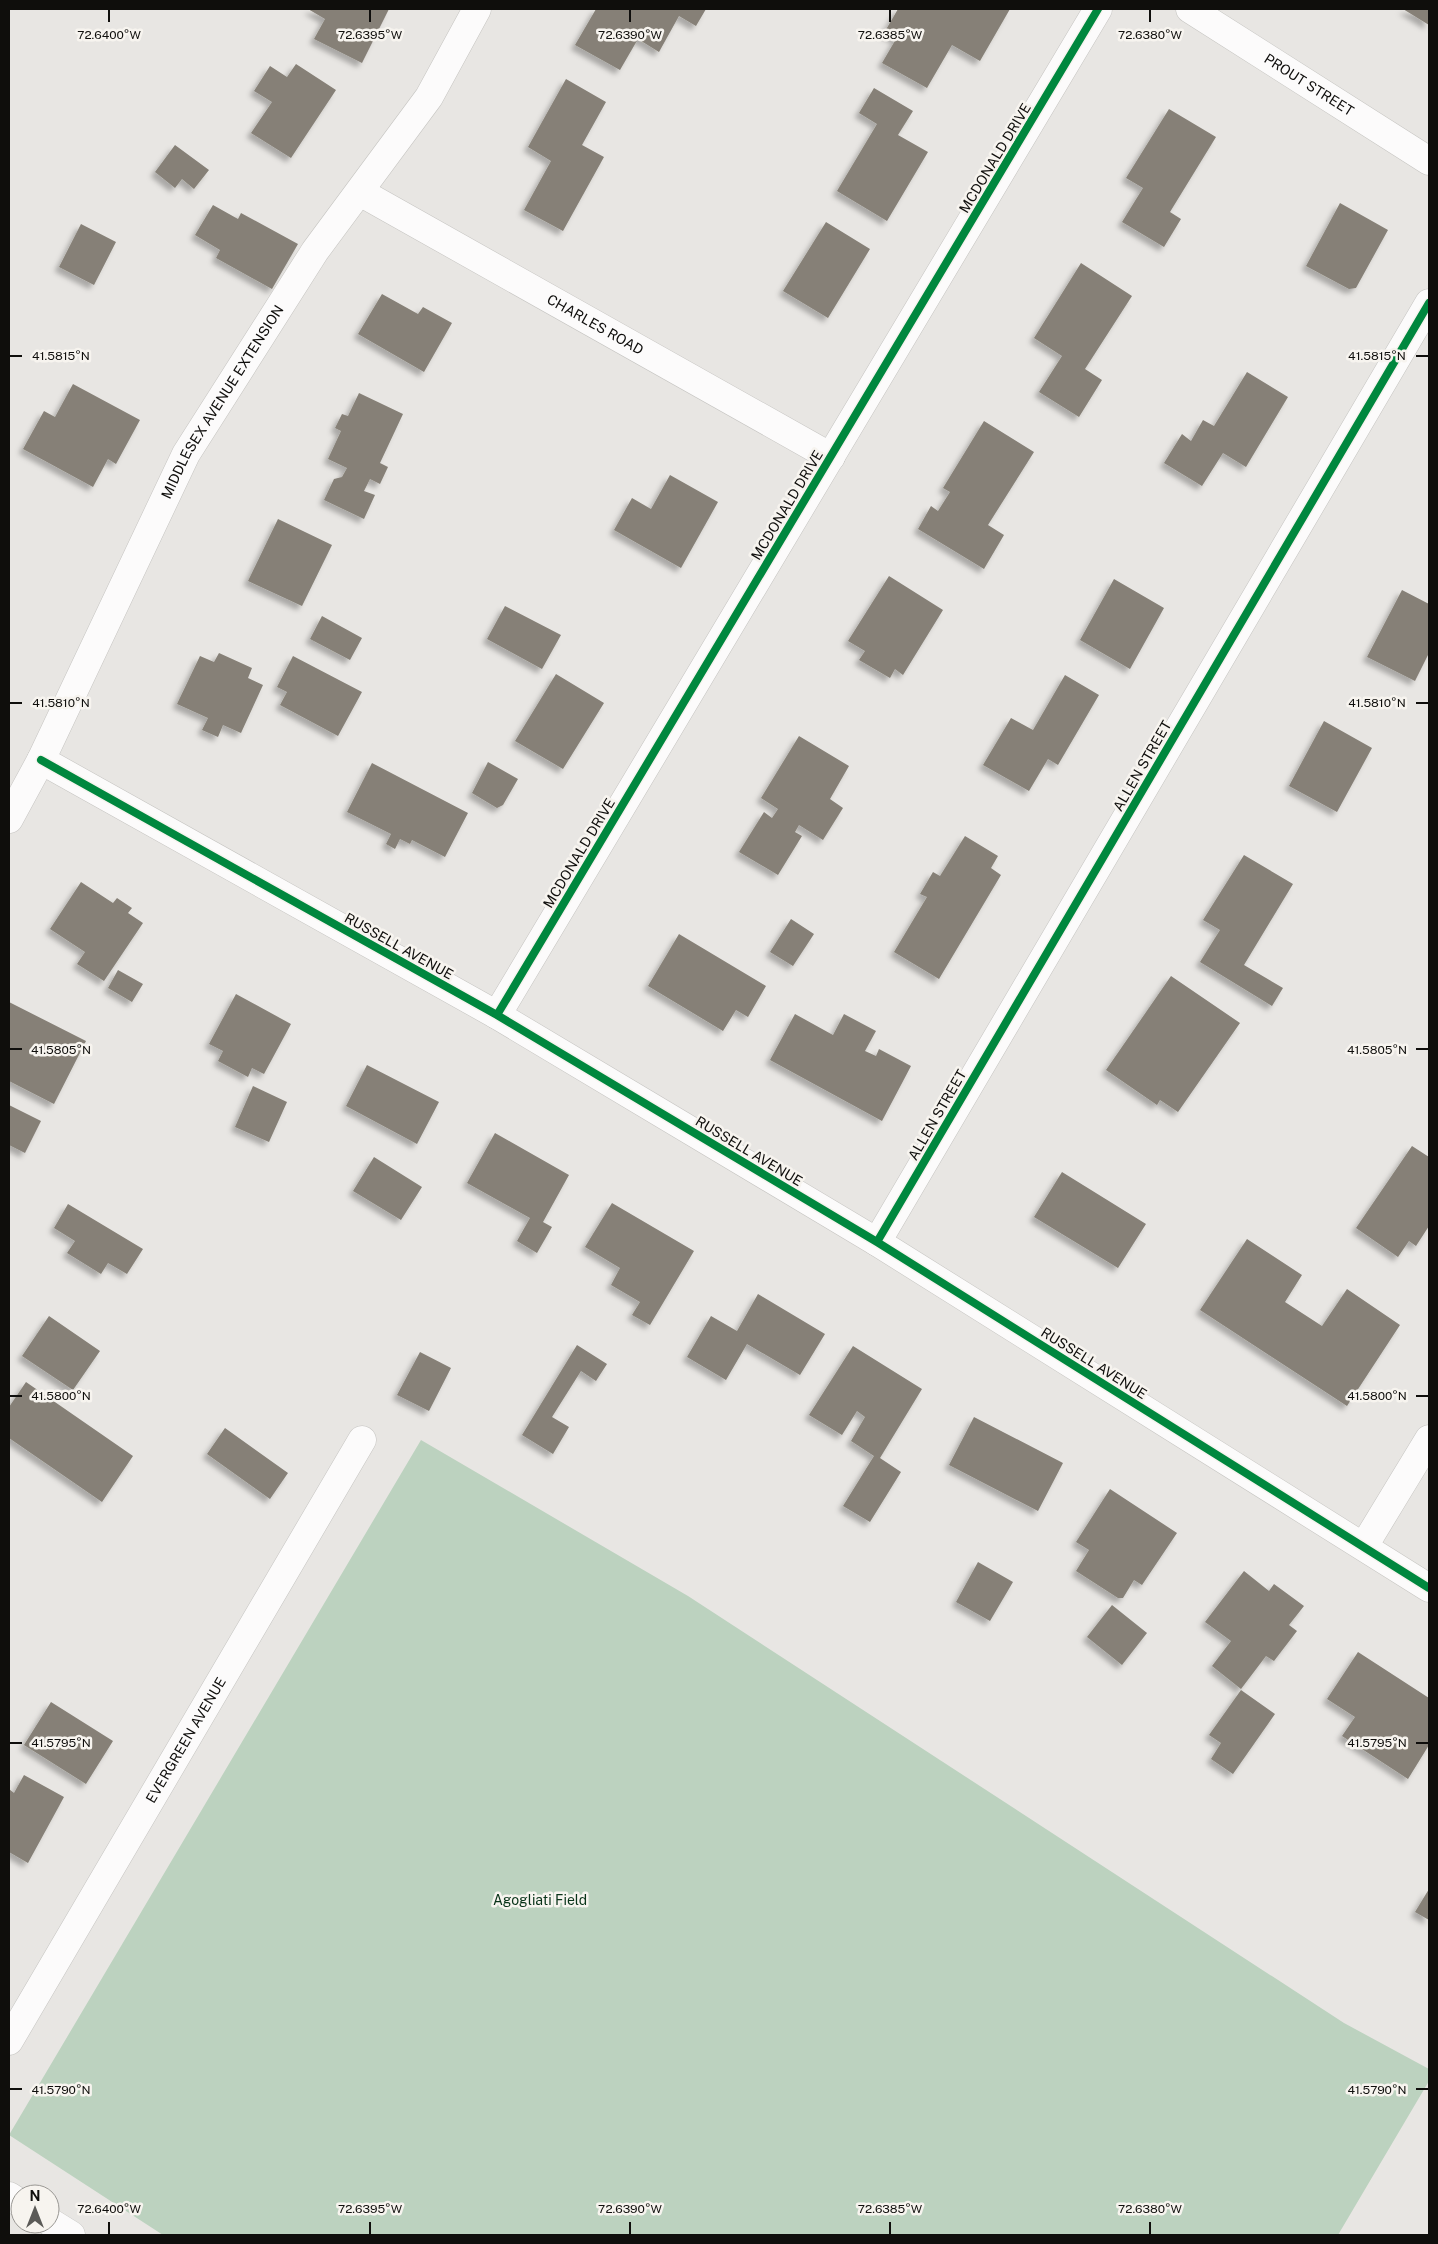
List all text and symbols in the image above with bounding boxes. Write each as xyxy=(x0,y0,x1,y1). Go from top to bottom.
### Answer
text: 72.6400°W xyxy=(77,28,141,42)
text: 72.6395°W xyxy=(338,28,403,42)
text: 72.6390°W xyxy=(598,28,662,42)
text: 72.6385°W xyxy=(858,28,923,42)
text: 72.6380°W xyxy=(1118,28,1183,42)
street label: PROUT STREET xyxy=(1261,50,1357,119)
street label: MCDONALD DRIVE xyxy=(956,100,1034,216)
street label: CHARLES ROAD xyxy=(544,291,646,358)
street label: MIDDLESEX AVENUE EXTENSION xyxy=(158,302,287,501)
text: 41.5815°N xyxy=(32,349,90,363)
text: 41.5815°N xyxy=(1348,349,1406,363)
street label: MCDONALD DRIVE xyxy=(748,447,826,563)
text: 41.5810°N xyxy=(32,696,90,710)
text: 41.5810°N xyxy=(1348,696,1406,710)
street label: ALLEN STREET xyxy=(1110,718,1174,814)
street label: MCDONALD DRIVE xyxy=(540,795,618,911)
street label: RUSSELL AVENUE xyxy=(342,910,456,982)
text: 41.5805°N xyxy=(31,1043,91,1057)
text: 41.5805°N xyxy=(1347,1043,1407,1057)
street label: ALLEN STREET xyxy=(905,1067,969,1163)
street label: RUSSELL AVENUE xyxy=(693,1113,805,1189)
street label: RUSSELL AVENUE xyxy=(1038,1324,1150,1402)
text: 41.5800°N xyxy=(31,1389,91,1403)
text: 41.5800°N xyxy=(1347,1389,1407,1403)
street label: EVERGREEN AVENUE xyxy=(143,1674,229,1806)
text: 41.5795°N xyxy=(31,1736,91,1750)
text: 41.5795°N xyxy=(1347,1736,1407,1750)
park label: Agogliati Field xyxy=(493,1892,587,1908)
text: 41.5790°N xyxy=(31,2083,91,2097)
text: 41.5790°N xyxy=(1347,2083,1407,2097)
north arrow xyxy=(10,2184,60,2234)
text: N xyxy=(30,2188,40,2204)
text: 72.6400°W xyxy=(77,2202,141,2216)
text: 72.6395°W xyxy=(338,2202,403,2216)
text: 72.6390°W xyxy=(598,2202,662,2216)
text: 72.6385°W xyxy=(858,2202,923,2216)
text: 72.6380°W xyxy=(1118,2202,1183,2216)

